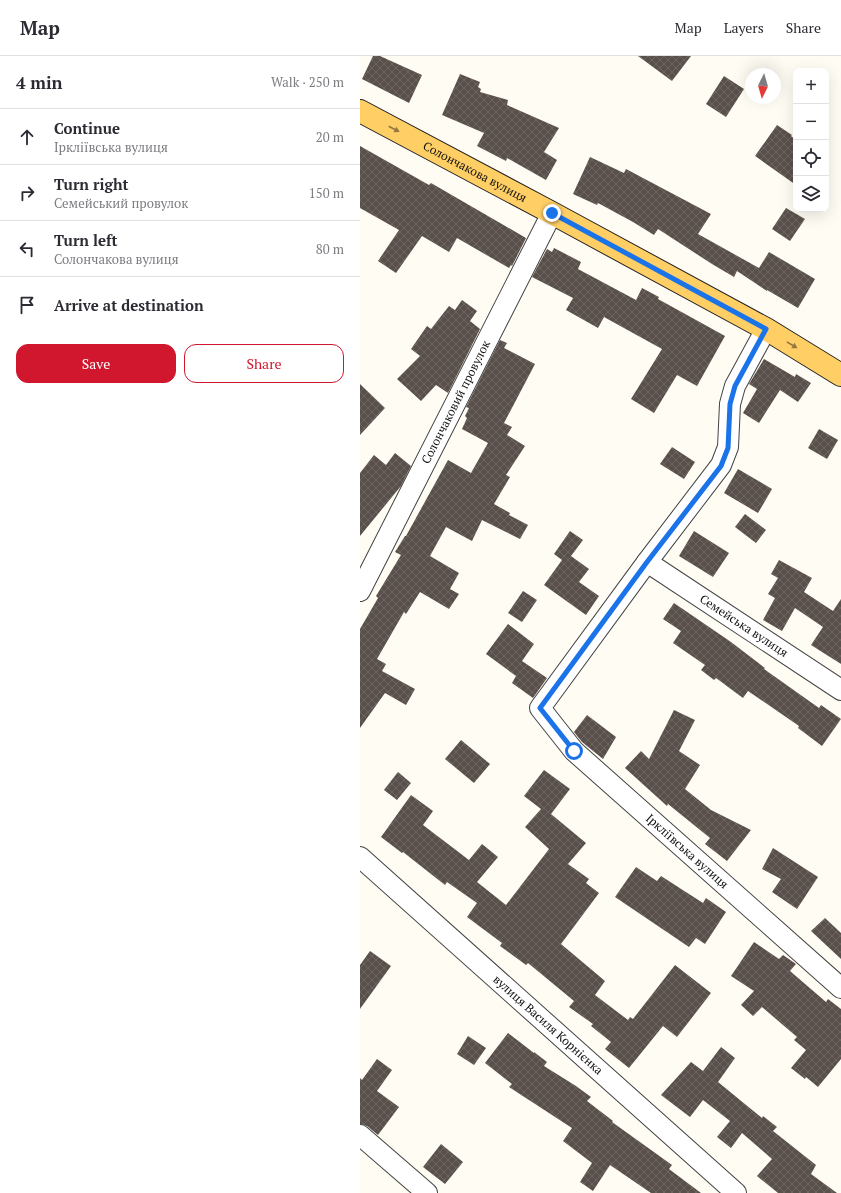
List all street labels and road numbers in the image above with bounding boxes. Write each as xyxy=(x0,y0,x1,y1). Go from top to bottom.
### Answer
street label: Солончакова вулиця xyxy=(421,138,529,205)
street label: Солончаковий провулок xyxy=(418,337,493,466)
street label: Семейська вулиця xyxy=(697,591,791,660)
street label: Іркліївська вулиця xyxy=(643,810,732,892)
street label: вулиця Василя Корнієнка xyxy=(490,972,606,1078)

